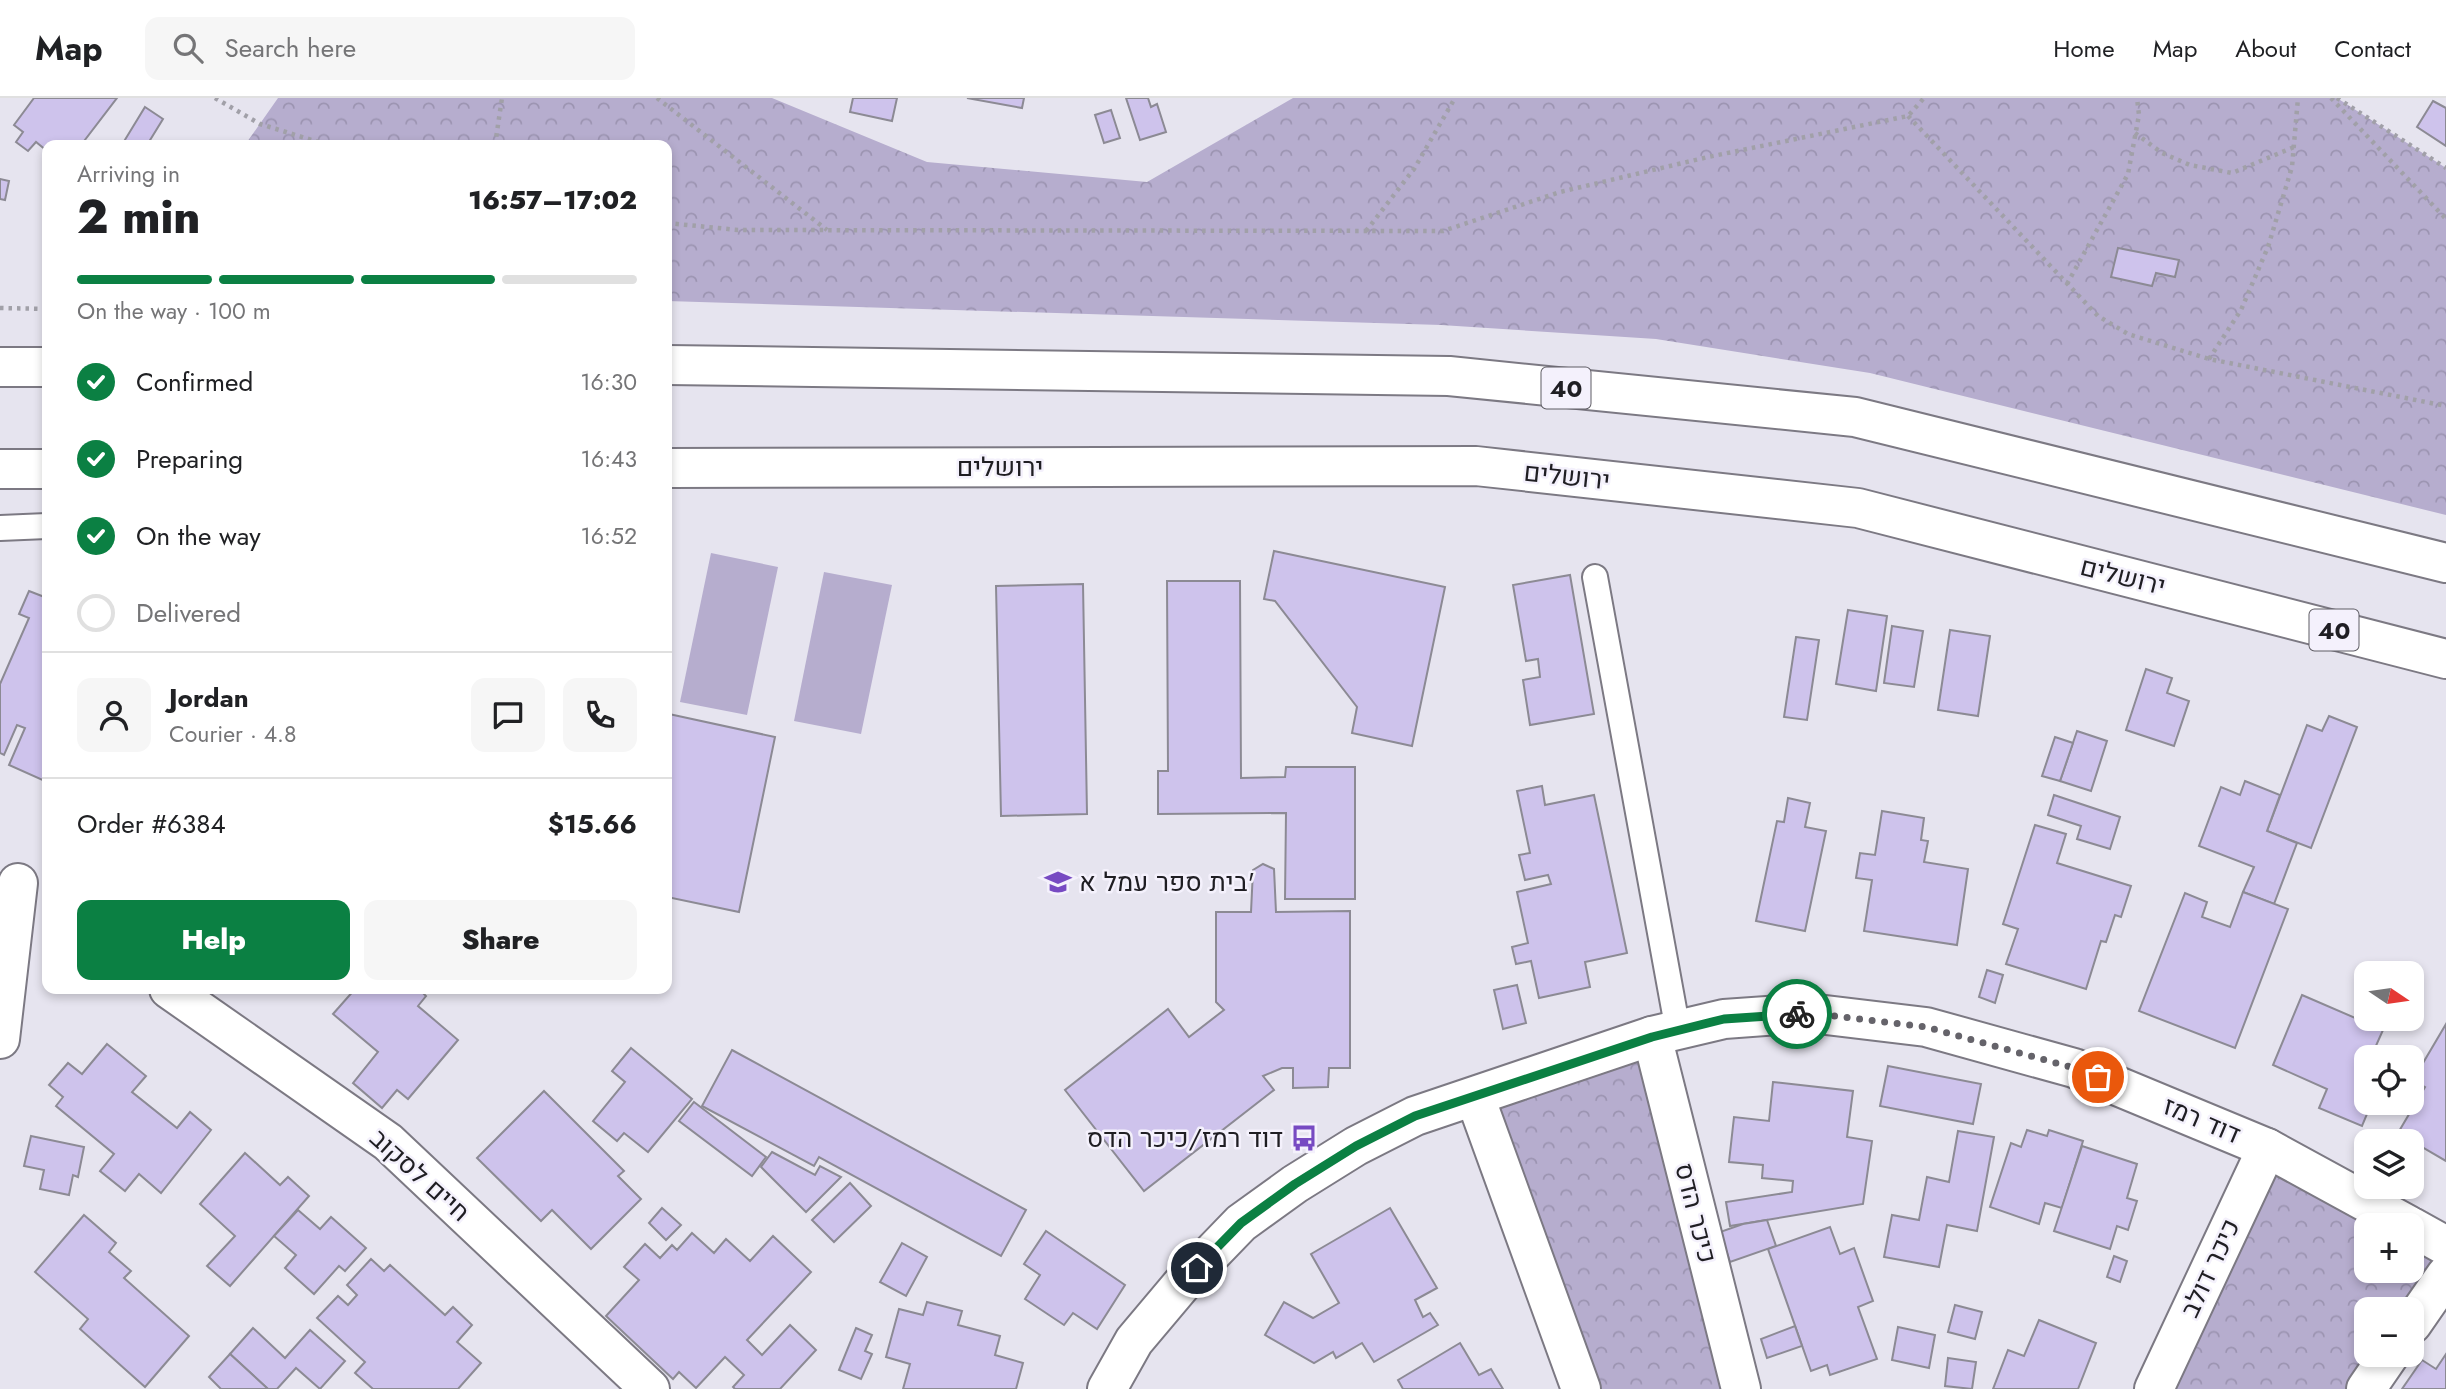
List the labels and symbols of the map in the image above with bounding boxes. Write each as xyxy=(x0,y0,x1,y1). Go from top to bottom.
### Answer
road number: 40 xyxy=(1542,368,1590,408)
street label: ירושלים xyxy=(957,448,1043,486)
street label: ירושלים xyxy=(1522,453,1612,499)
street label: ירושלים xyxy=(2076,547,2170,605)
road number: 40 xyxy=(2310,610,2358,650)
place label: בית ספר עמל א' xyxy=(1079,863,1255,901)
school or university icon: בית ספר עמל א' xyxy=(1043,867,1073,897)
north arrow xyxy=(2354,961,2424,1031)
courier xyxy=(1762,979,1832,1049)
pin xyxy=(2068,1047,2128,1107)
street label: דוד רמז xyxy=(2157,1087,2247,1153)
place label: דוד רמז/כיכר הדס xyxy=(1087,1119,1283,1157)
street label: חיים לסקוב xyxy=(361,1120,479,1230)
bus stop icon: דוד רמז/כיכר הדס xyxy=(1289,1123,1319,1153)
street label: כיכר הדס xyxy=(1665,1159,1727,1267)
street label: כיכר דולב xyxy=(2171,1213,2249,1323)
pin xyxy=(1167,1238,1227,1298)

